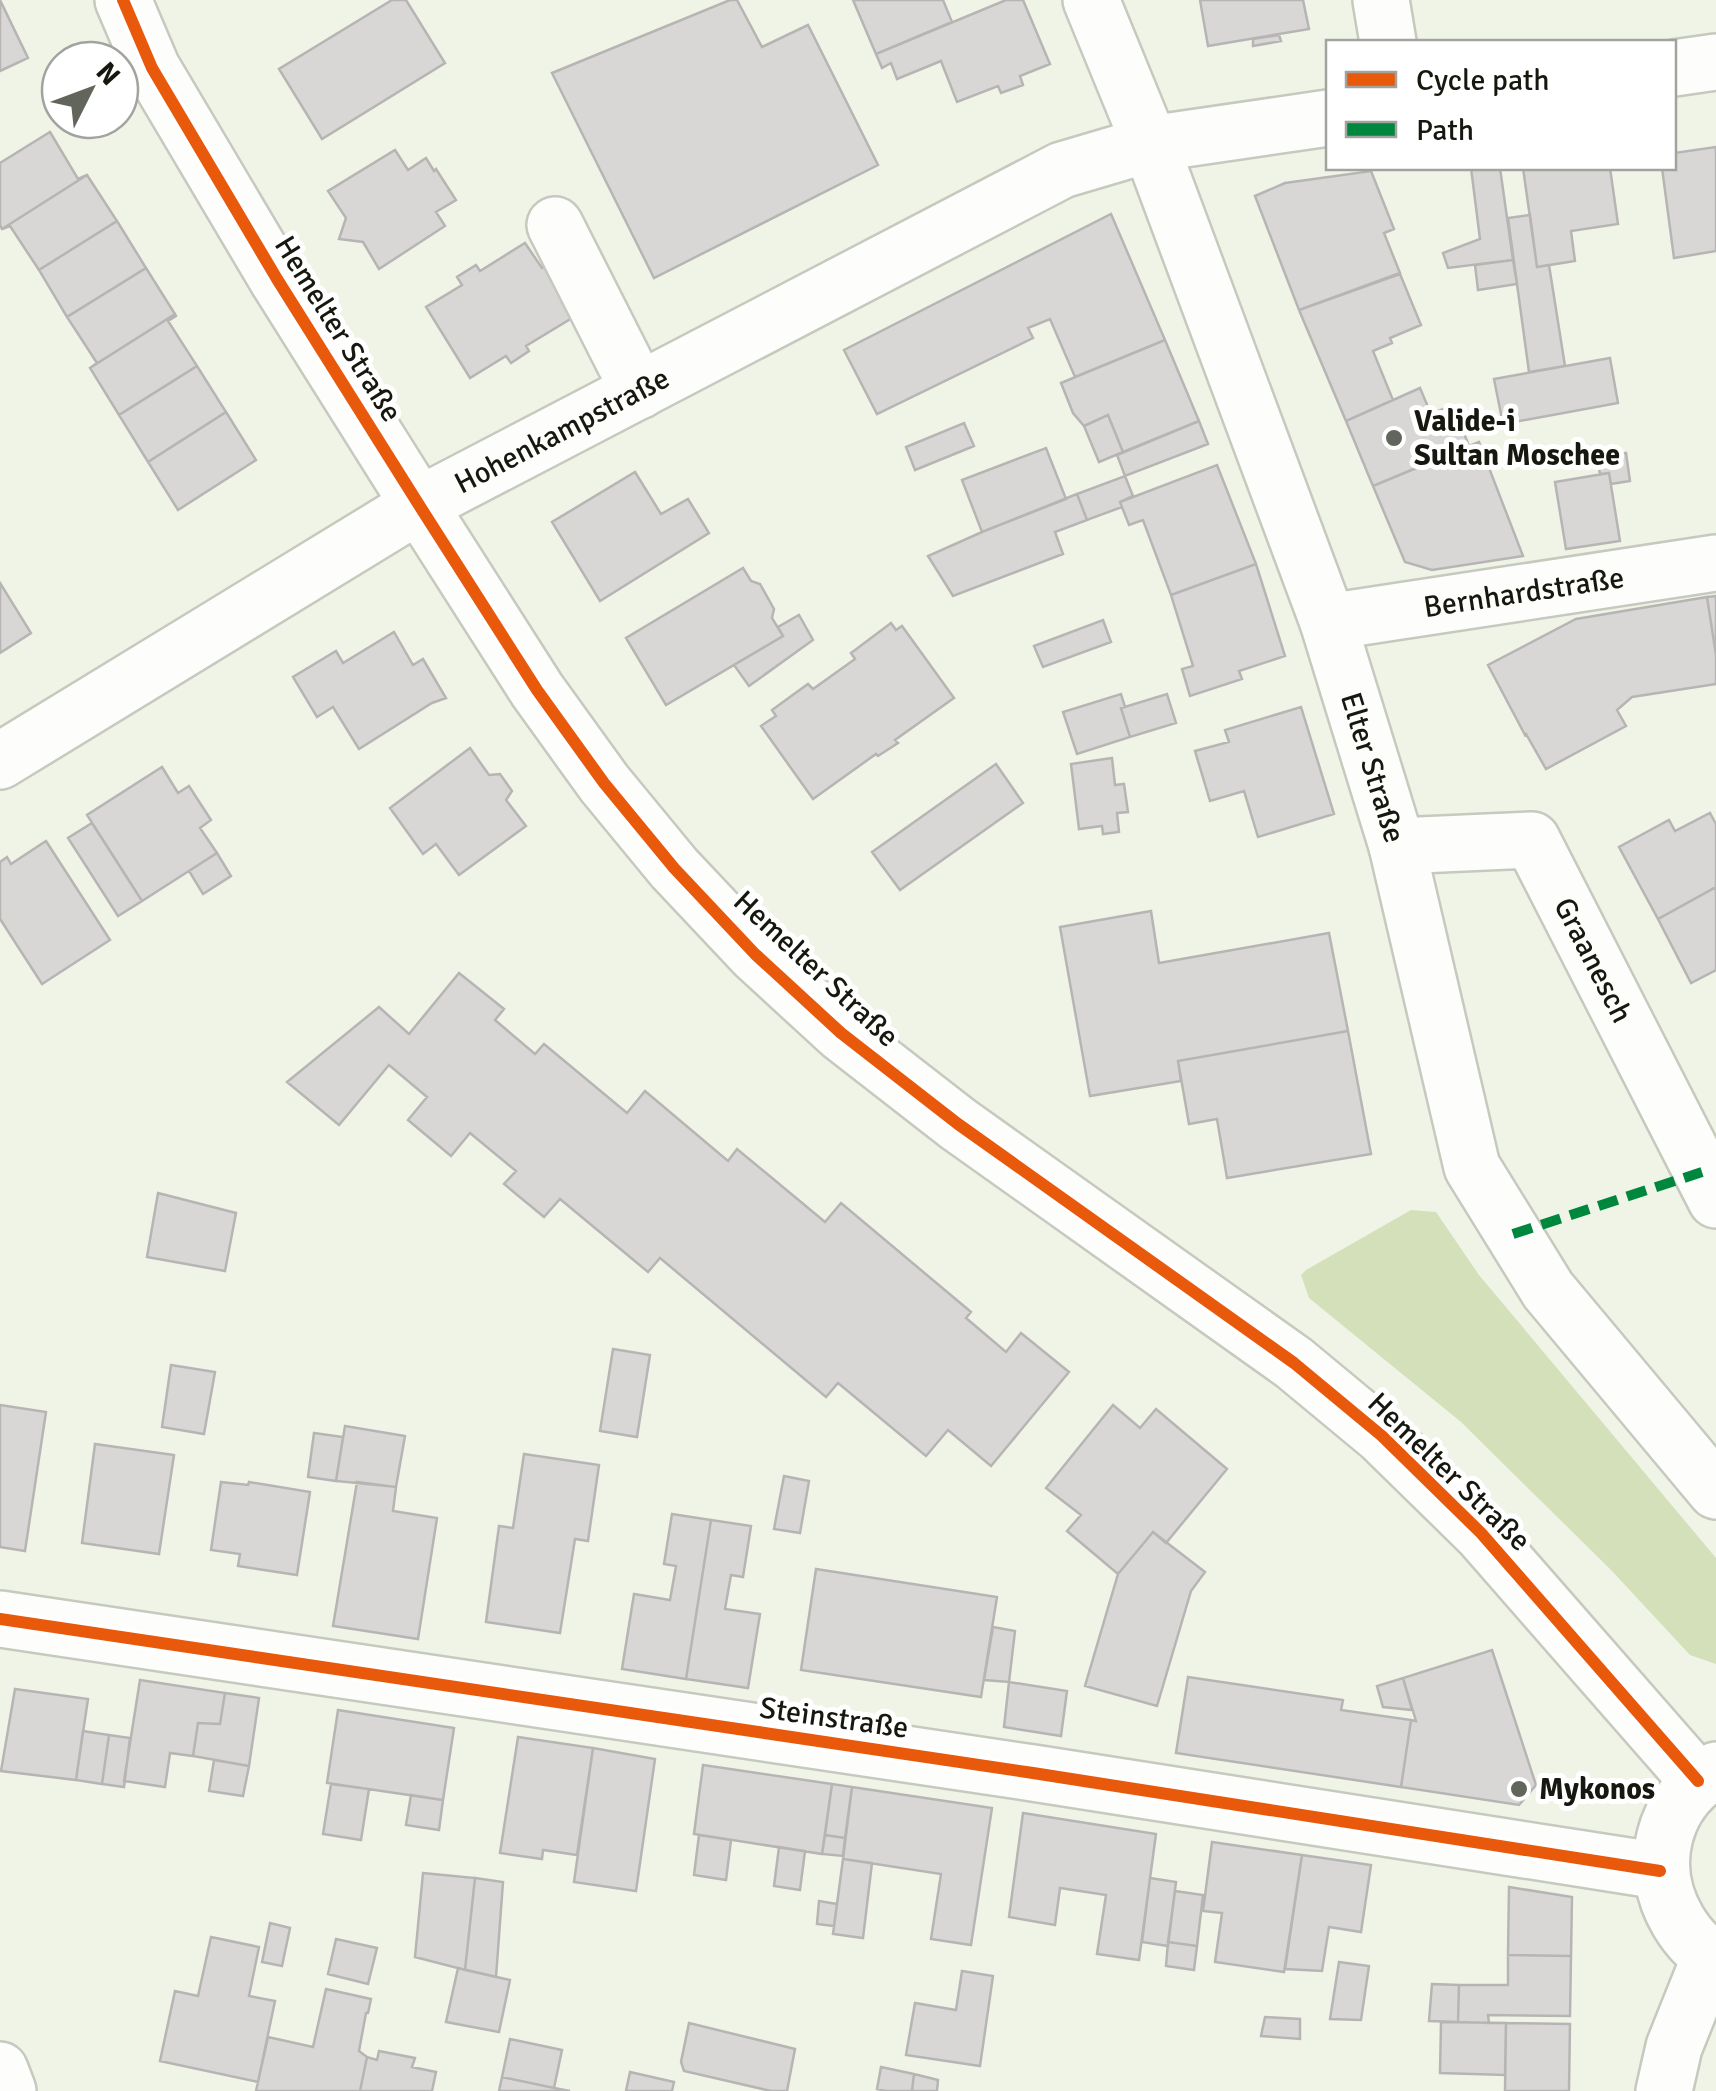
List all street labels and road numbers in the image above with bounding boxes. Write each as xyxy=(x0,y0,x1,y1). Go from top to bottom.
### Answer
street label: Hemelter Straße xyxy=(266,229,410,429)
street label: Hohenkampstraße xyxy=(448,359,676,502)
street label: Bernhardstraße xyxy=(1421,559,1627,626)
street label: Elter Straße xyxy=(1332,688,1413,847)
street label: Hemelter Straße xyxy=(726,883,906,1055)
street label: Graanesch xyxy=(1546,891,1641,1029)
street label: Hemelter Straße xyxy=(1360,1385,1538,1559)
street label: Steinstraße xyxy=(757,1689,911,1747)

